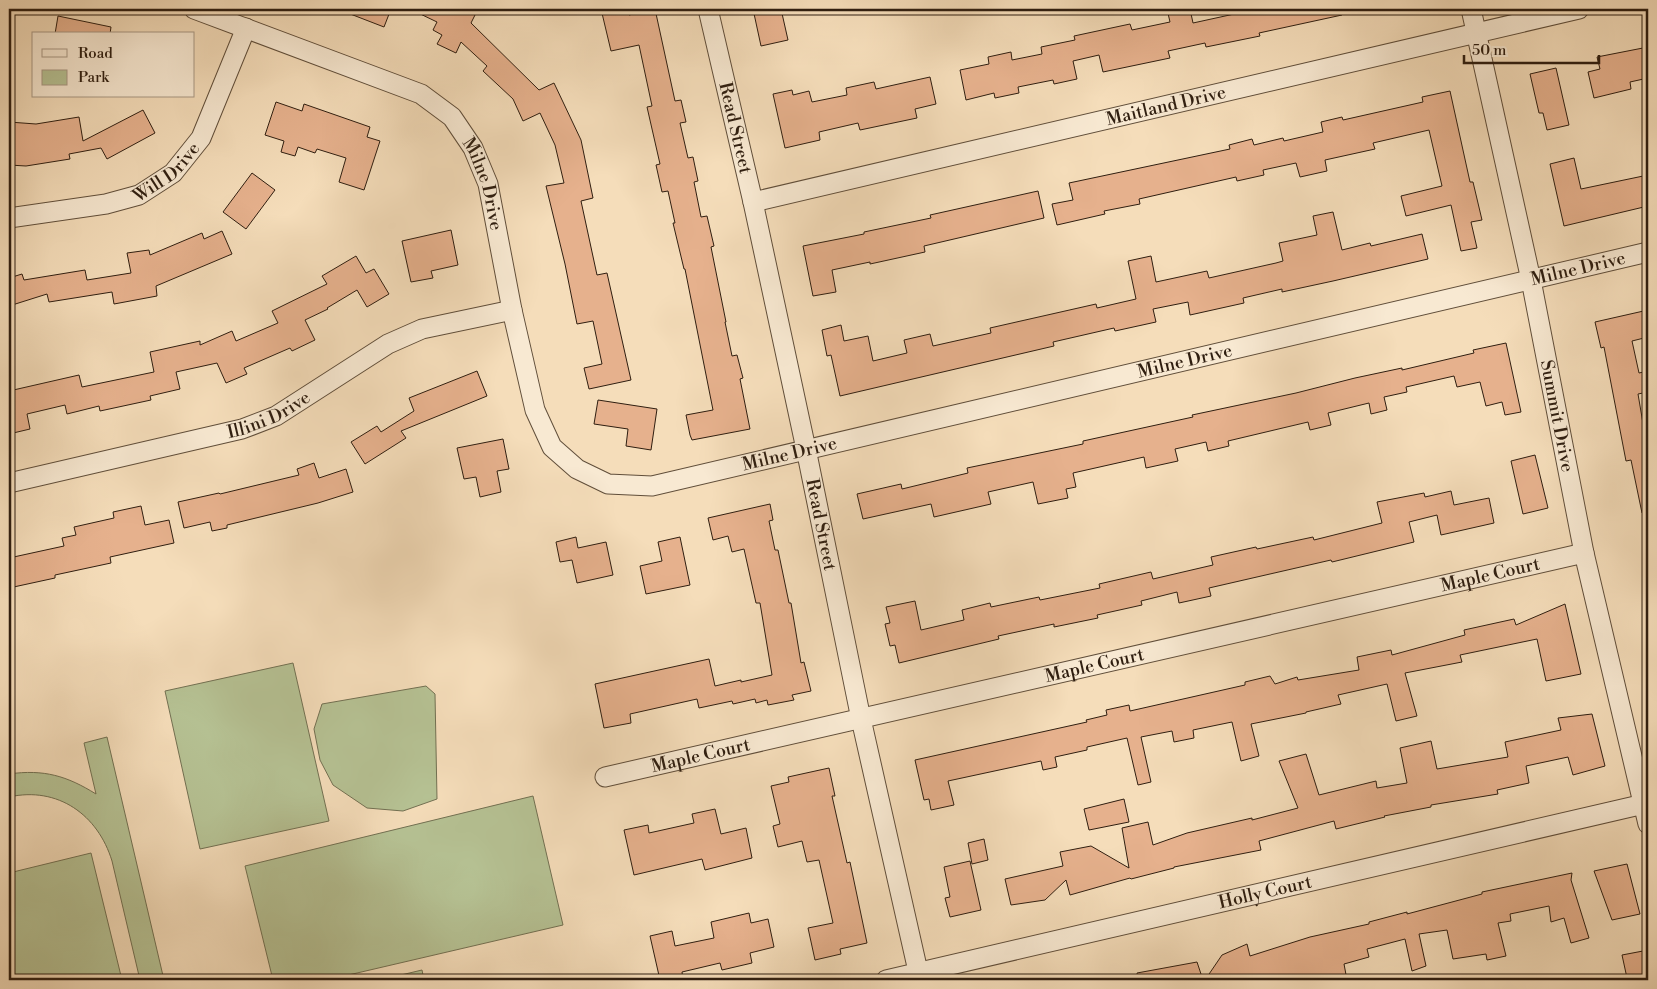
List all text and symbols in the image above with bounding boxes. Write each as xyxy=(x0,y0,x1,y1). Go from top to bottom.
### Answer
legend xyxy=(32,32,195,98)
scale bar xyxy=(1464,32,1600,64)
text: 50 m xyxy=(1472,41,1506,60)
text: Road xyxy=(78,44,113,63)
text: Park xyxy=(78,68,110,87)
street label: Read Street xyxy=(713,80,757,177)
street label: Maitland Drive xyxy=(1104,81,1228,131)
street label: Milne Drive xyxy=(457,133,508,232)
street label: Will Drive xyxy=(128,138,205,208)
street label: Milne Drive xyxy=(1528,247,1628,291)
street label: Milne Drive xyxy=(1135,339,1234,384)
street label: Summit Drive xyxy=(1535,358,1579,474)
street label: Illini Drive xyxy=(225,386,315,444)
street label: Milne Drive xyxy=(740,432,839,476)
street label: Read Street xyxy=(800,477,842,573)
street label: Maple Court xyxy=(1438,552,1543,597)
street label: Maple Court xyxy=(1043,643,1147,688)
street label: Maple Court xyxy=(649,733,753,778)
street label: Holly Court xyxy=(1216,870,1315,914)

